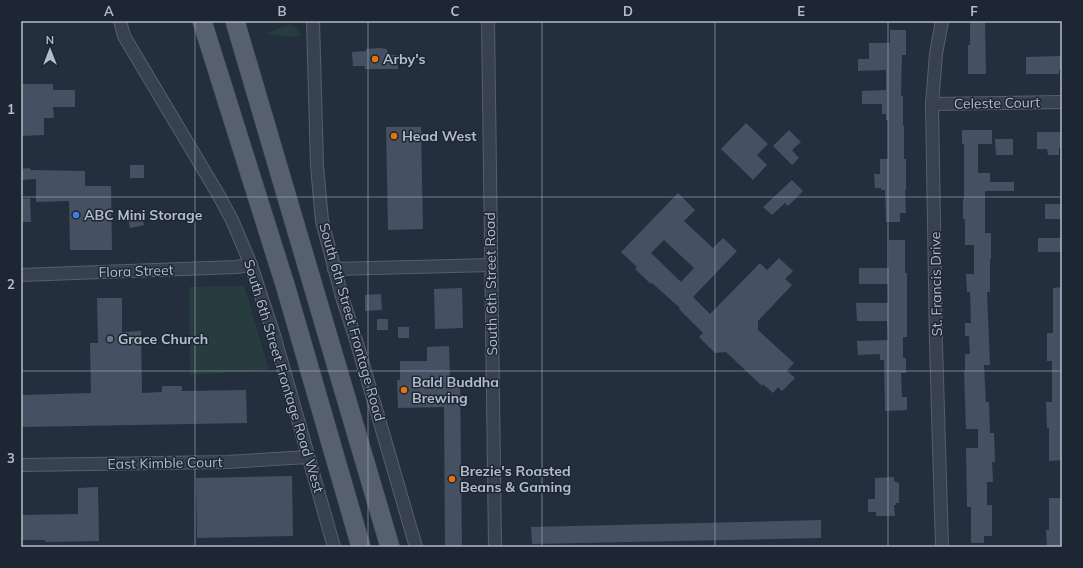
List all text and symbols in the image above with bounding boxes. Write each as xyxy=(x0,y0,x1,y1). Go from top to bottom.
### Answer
text: A xyxy=(104,3,114,19)
text: B xyxy=(278,3,287,19)
text: C xyxy=(451,3,460,19)
text: D xyxy=(623,3,633,19)
text: E xyxy=(797,3,805,19)
text: F xyxy=(970,3,978,19)
north arrow xyxy=(30,30,70,70)
text: N xyxy=(46,33,54,47)
place label: Arby's xyxy=(383,50,426,68)
marker: Arby's xyxy=(370,54,380,64)
street label: Celeste Court xyxy=(954,93,1040,113)
text: 1 xyxy=(7,101,15,117)
place label: Head West xyxy=(402,127,477,145)
marker: Head West xyxy=(389,131,399,141)
place label: ABC Mini Storage xyxy=(84,206,203,224)
marker: ABC Mini Storage xyxy=(71,210,81,220)
street label: South 6th Street Road xyxy=(481,212,501,356)
street label: South 6th Street Frontage Road xyxy=(315,221,389,423)
street label: St. Francis Drive xyxy=(926,232,946,336)
street label: South 6th Street Frontage Road West xyxy=(240,257,328,495)
street label: Flora Street xyxy=(98,261,174,281)
text: 2 xyxy=(7,276,15,292)
place label: Grace Church xyxy=(118,330,208,348)
marker: Grace Church xyxy=(105,334,115,344)
place label: Bald Buddha Brewing xyxy=(412,373,499,407)
marker: Bald Buddha Brewing xyxy=(399,385,409,395)
text: 3 xyxy=(7,450,15,466)
street label: East Kimble Court xyxy=(107,453,223,473)
place label: Brezie's Roasted Beans & Gaming xyxy=(460,462,571,496)
marker: Brezie's Roasted Beans & Gaming xyxy=(447,474,457,484)

